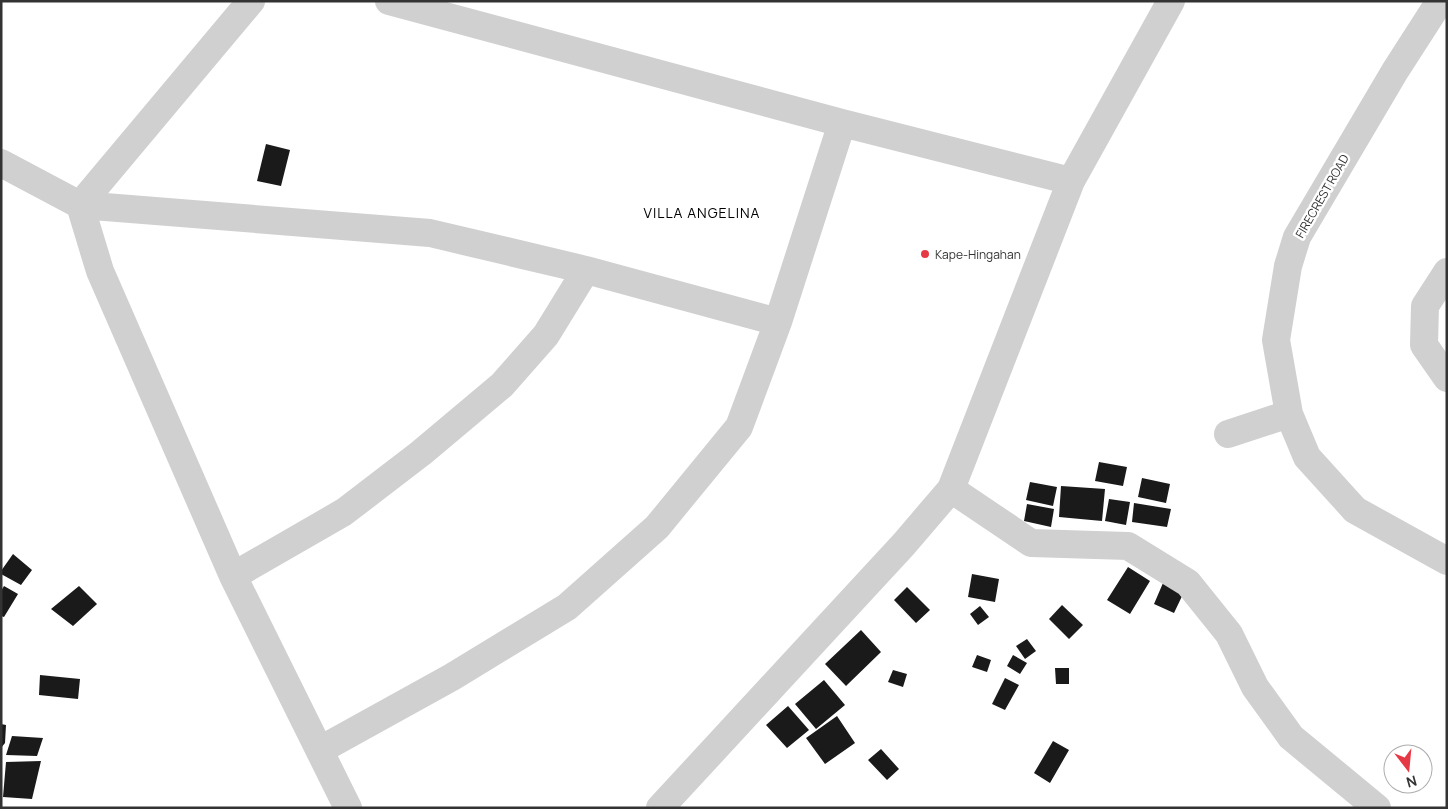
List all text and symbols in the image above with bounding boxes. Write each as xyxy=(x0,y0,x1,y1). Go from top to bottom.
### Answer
street label: FIRECREST ROAD xyxy=(1291,151,1353,241)
district label: VILLA ANGELINA xyxy=(644,203,760,222)
place label: Kape-Hingahan xyxy=(935,246,1021,263)
marker: Kape-Hingahan xyxy=(919,248,931,260)
north arrow xyxy=(1383,744,1433,794)
text: N xyxy=(1404,771,1419,792)

